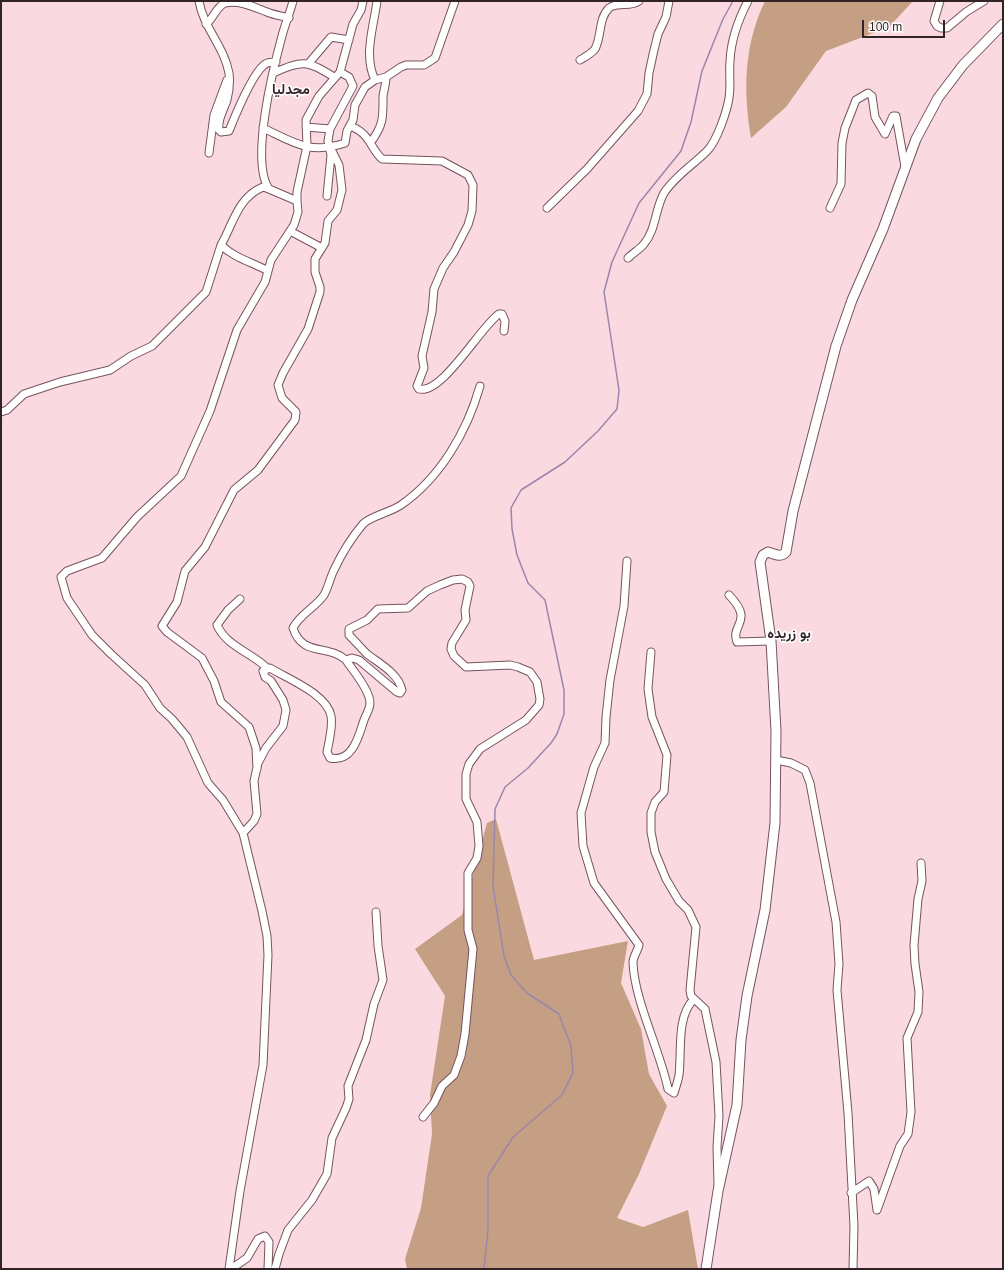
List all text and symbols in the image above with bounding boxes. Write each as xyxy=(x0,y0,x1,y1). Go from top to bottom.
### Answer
scale bar xyxy=(864,12,947,38)
text: 100 m xyxy=(869,20,902,34)
district label: مجدليا xyxy=(272,82,310,98)
district label: بو زريده xyxy=(767,626,811,642)

